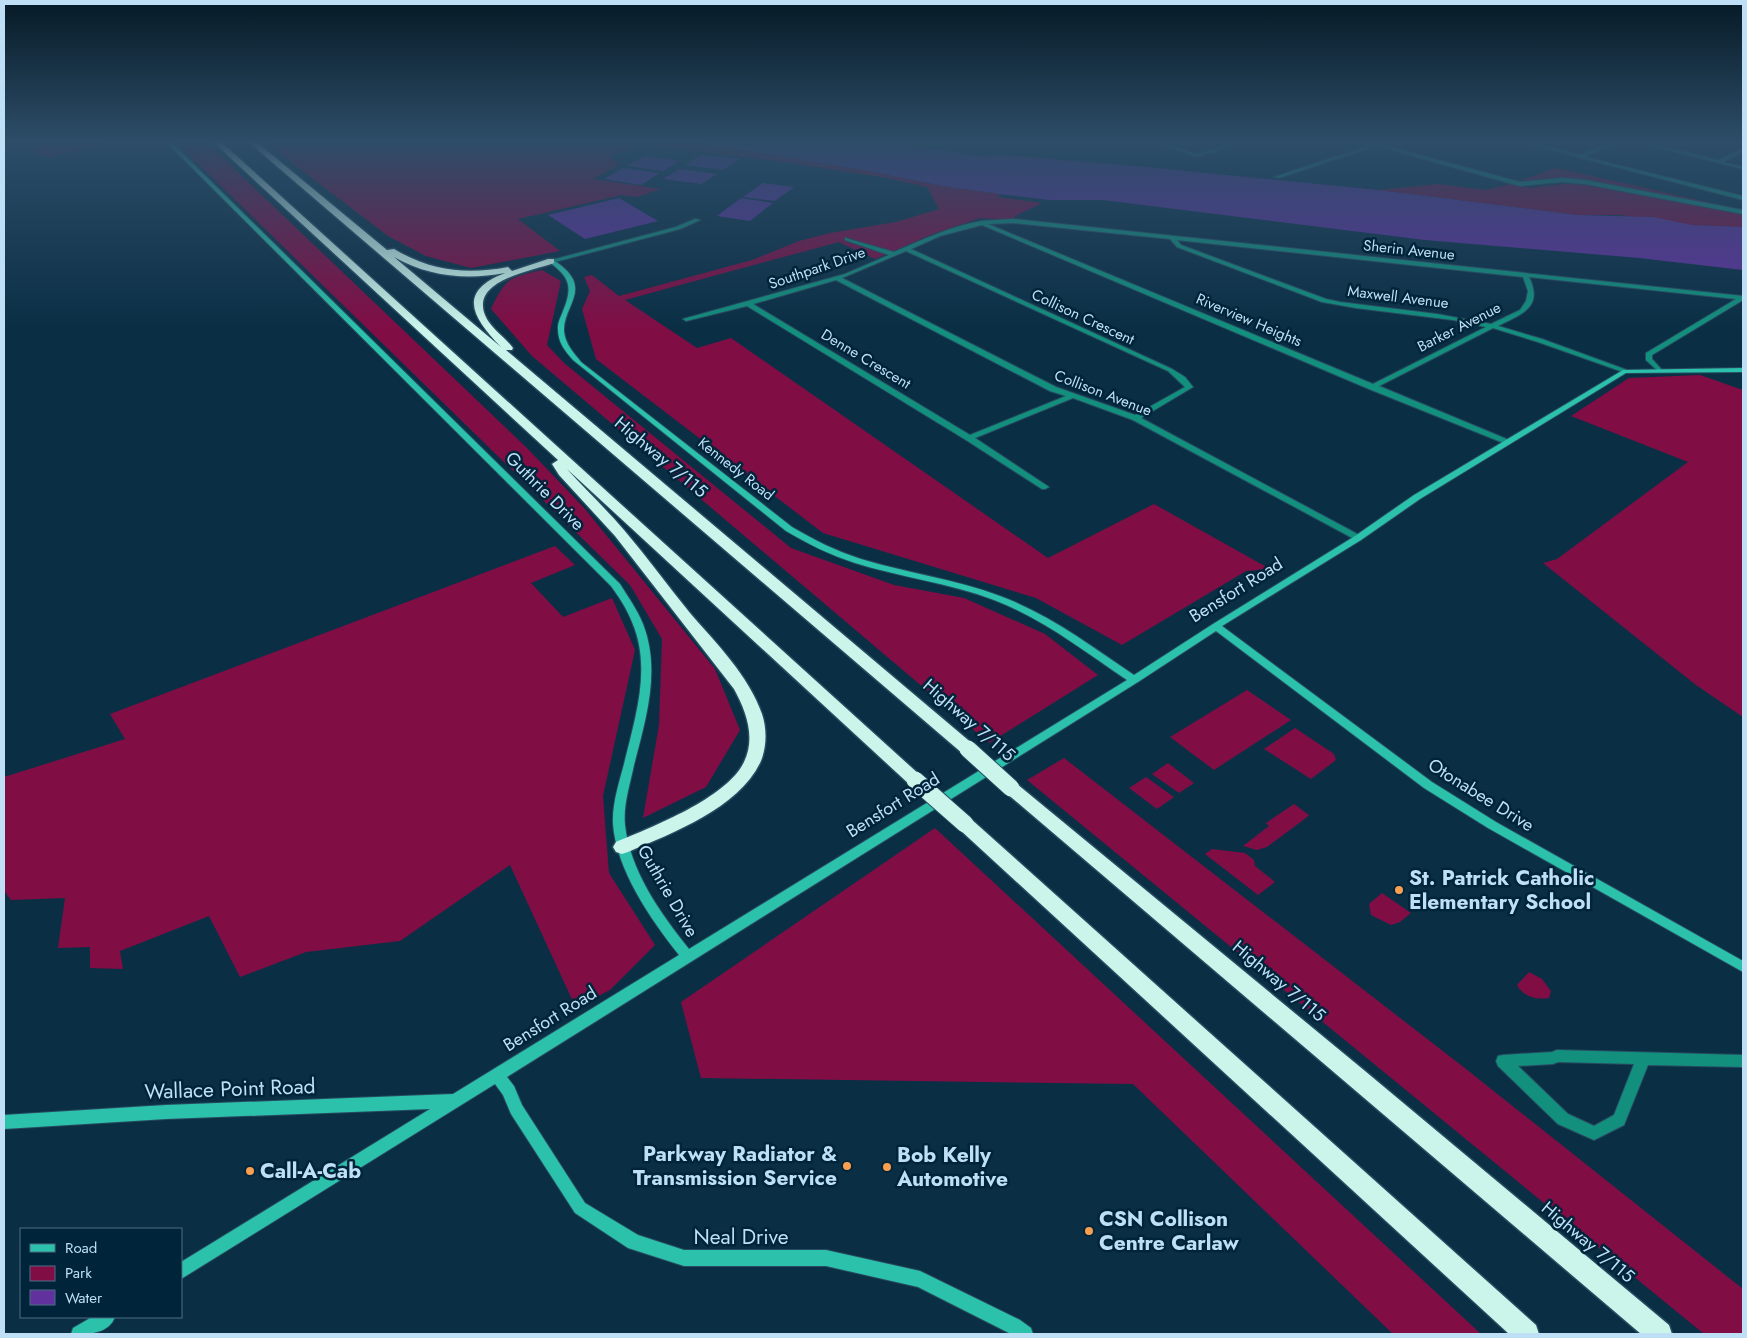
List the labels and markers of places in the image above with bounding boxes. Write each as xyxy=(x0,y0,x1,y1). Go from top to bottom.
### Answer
place label: St. Patrick Catholic Elementary School xyxy=(1409,863,1594,917)
marker: St. Patrick Catholic Elementary School xyxy=(1393,884,1405,896)
place label: Parkway Radiator & Transmission Service xyxy=(633,1139,837,1193)
place label: Bob Kelly Automotive xyxy=(896,1140,1008,1194)
place label: Call-A-Cab xyxy=(260,1156,361,1186)
marker: Parkway Radiator & Transmission Service xyxy=(841,1160,853,1172)
marker: Bob Kelly Automotive xyxy=(881,1161,893,1173)
marker: Call-A-Cab xyxy=(244,1165,256,1177)
place label: CSN Collison Centre Carlaw xyxy=(1099,1204,1240,1258)
marker: CSN Collison Centre Carlaw xyxy=(1083,1225,1095,1237)

